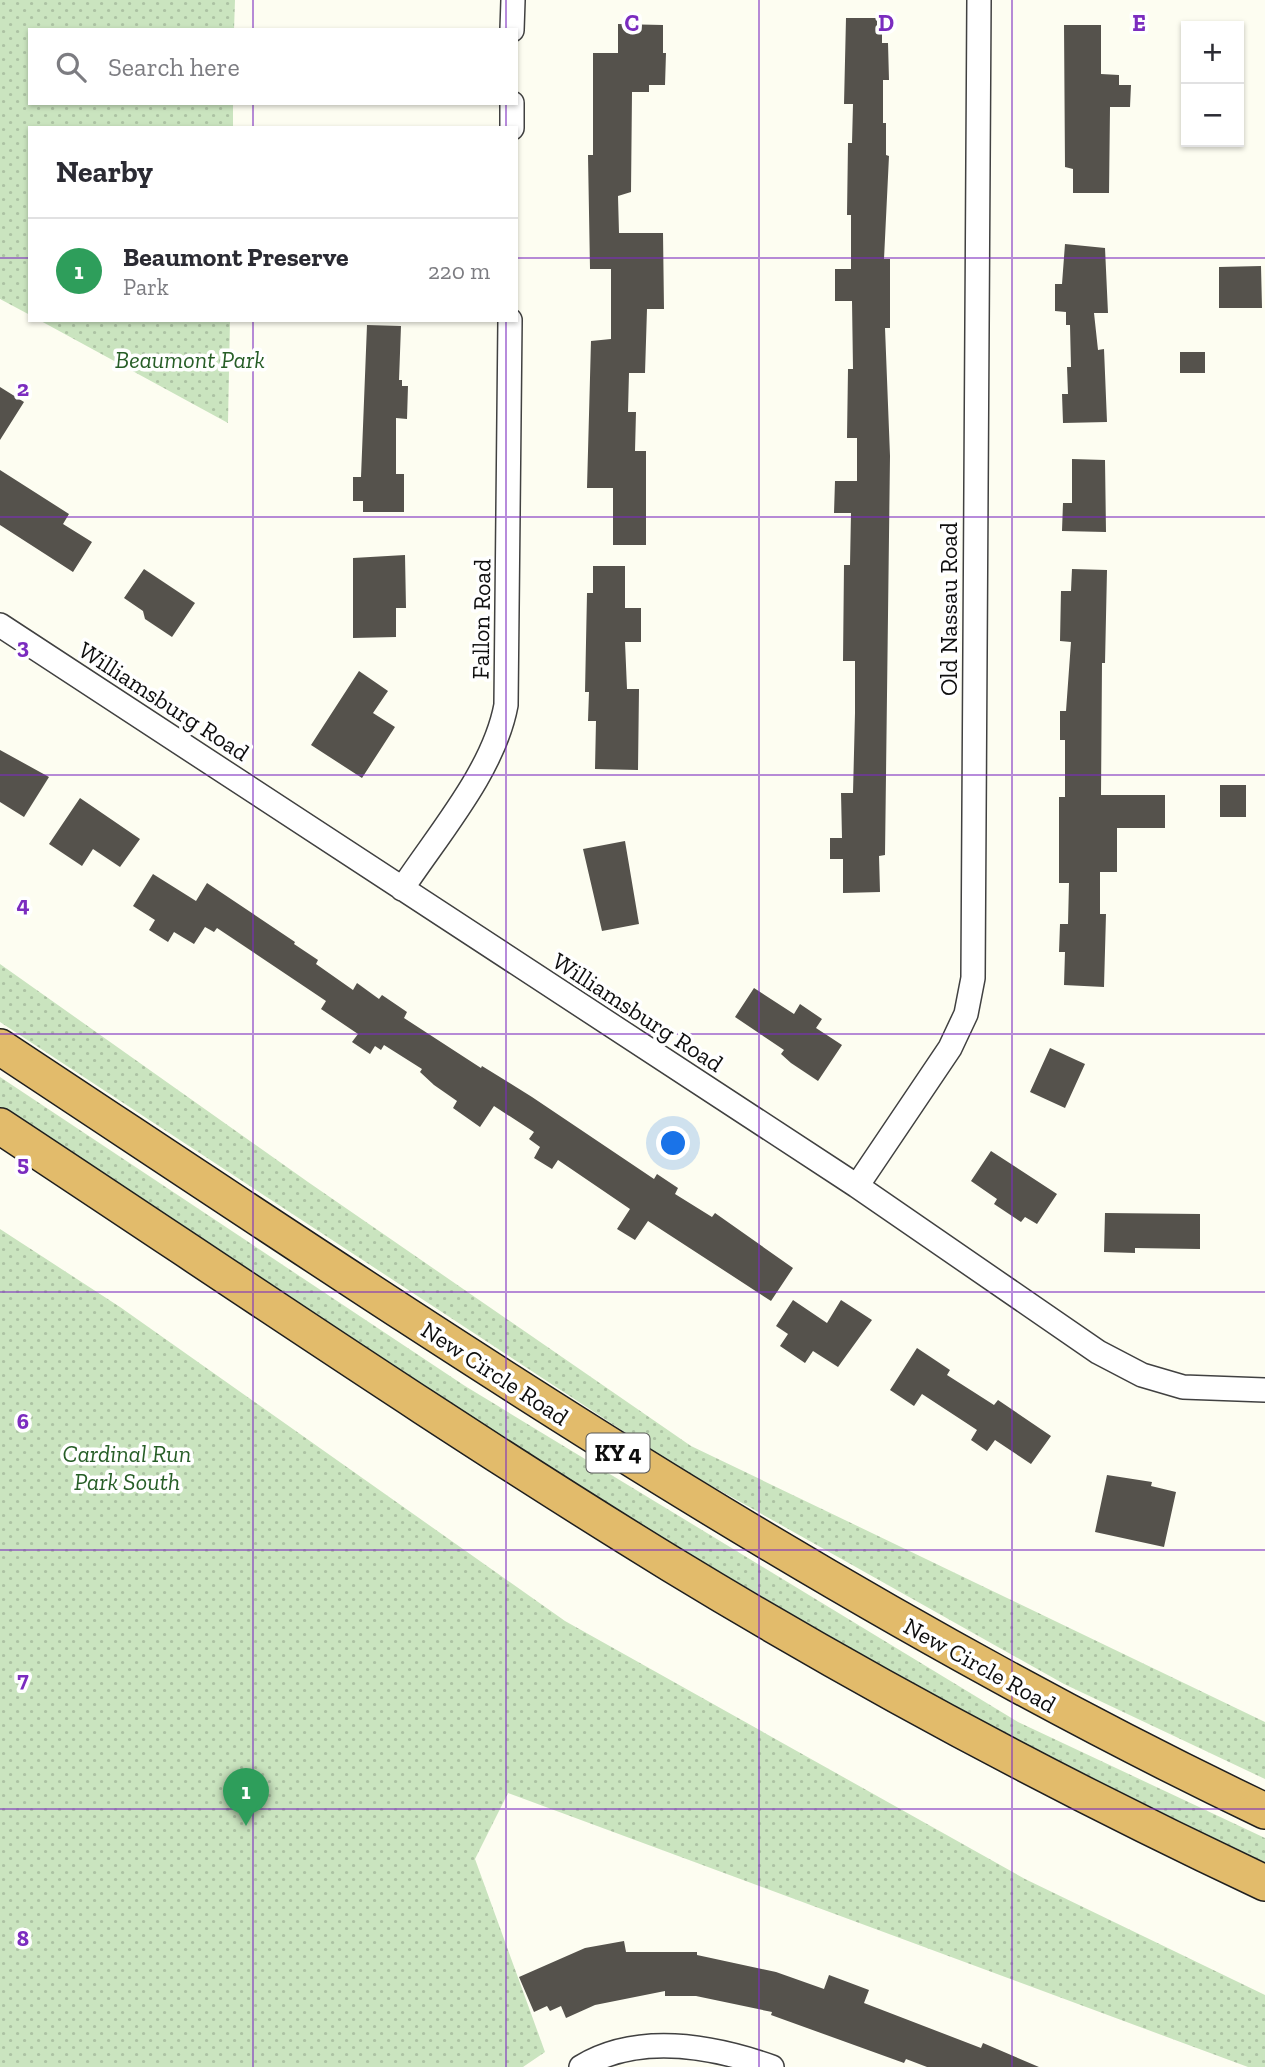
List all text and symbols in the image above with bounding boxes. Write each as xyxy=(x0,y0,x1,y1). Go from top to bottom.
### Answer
text: C xyxy=(625,9,639,37)
text: D xyxy=(878,9,894,37)
text: E xyxy=(1132,9,1146,37)
map controls xyxy=(1181,21,1244,147)
button: + xyxy=(1181,21,1244,84)
search box xyxy=(28,28,518,105)
icon: search xyxy=(52,48,90,86)
text: Search here xyxy=(108,51,240,83)
button: − xyxy=(1181,84,1244,147)
text: Nearby xyxy=(56,154,153,190)
text: Beaumont Preserve xyxy=(123,241,348,273)
text: 1 xyxy=(74,257,84,285)
text: 220 m xyxy=(428,257,490,285)
text: Park xyxy=(123,273,169,301)
park label: Beaumont Park xyxy=(115,345,265,374)
text: 2 xyxy=(17,374,29,402)
street label: Old Nassau Road xyxy=(934,522,963,696)
street label: Fallon Road xyxy=(465,558,497,680)
text: 3 xyxy=(17,632,29,660)
street label: Williamsburg Road xyxy=(73,635,255,767)
text: 4 xyxy=(16,890,30,918)
street label: Williamsburg Road xyxy=(547,946,729,1078)
your location xyxy=(656,1126,690,1160)
text: 5 xyxy=(17,1149,29,1177)
street label: New Circle Road xyxy=(416,1315,574,1431)
text: 6 xyxy=(17,1407,29,1435)
road number: KY 4 xyxy=(586,1434,650,1472)
park label: Cardinal Run Park South xyxy=(63,1439,191,1496)
street label: New Circle Road xyxy=(899,1611,1061,1719)
text: 7 xyxy=(17,1665,29,1693)
pin: 1 xyxy=(223,1768,269,1826)
text: 8 xyxy=(17,1924,29,1952)

